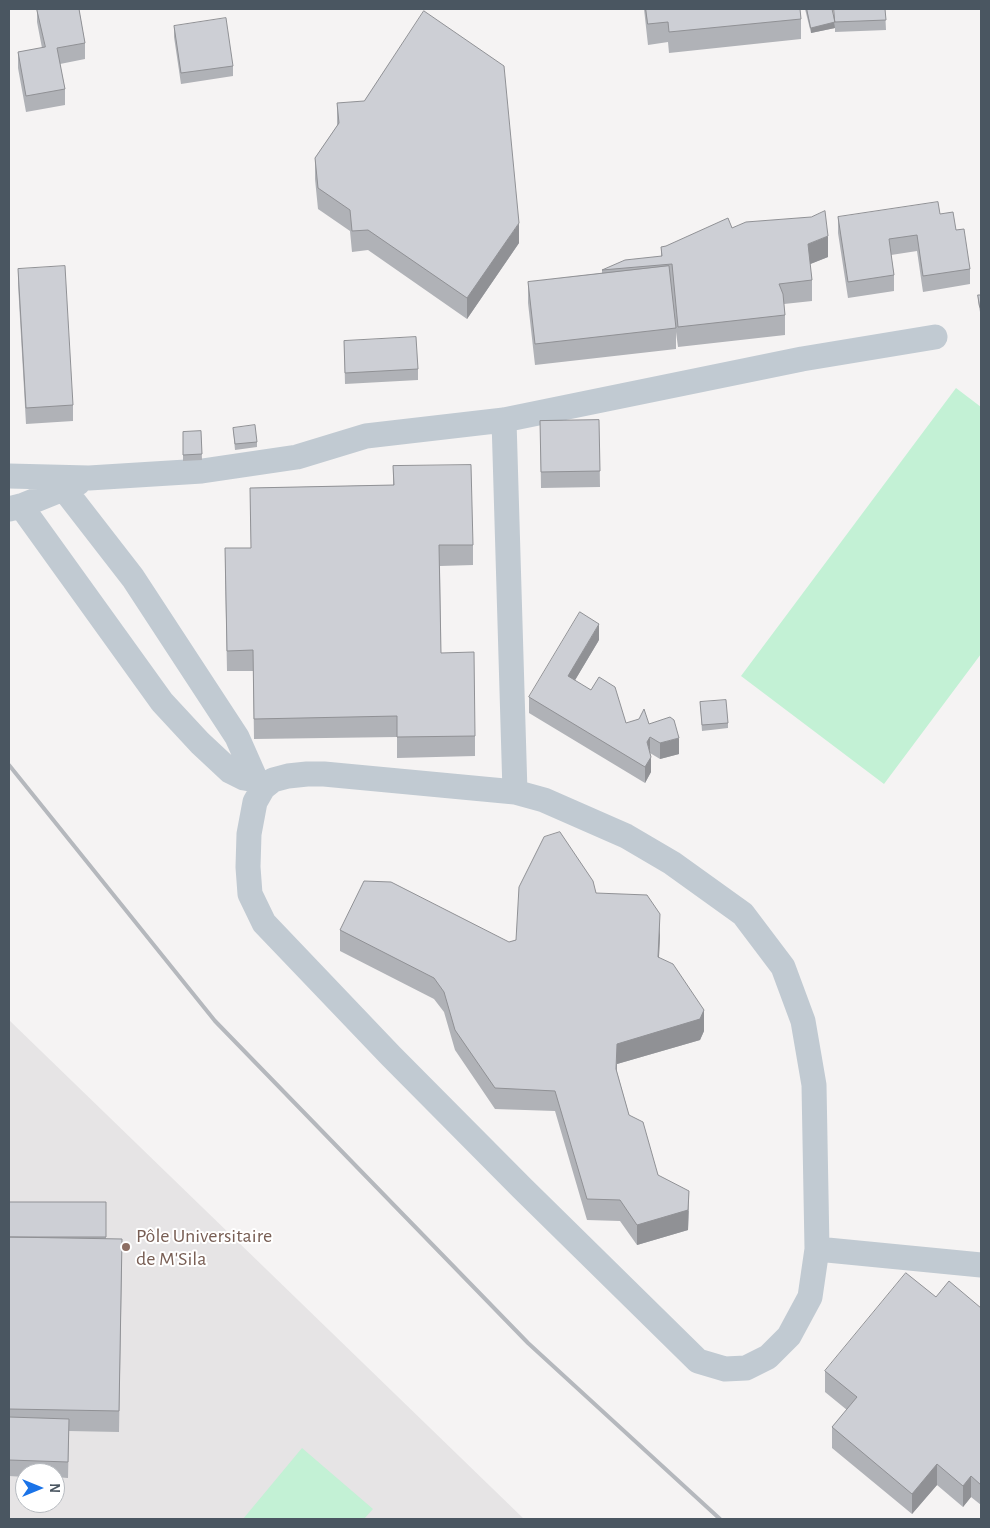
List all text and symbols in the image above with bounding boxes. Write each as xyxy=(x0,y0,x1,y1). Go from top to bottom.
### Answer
place label: Pôle Universitaire de M'Sila xyxy=(136,1224,272,1271)
marker: Pôle Universitaire de M'Sila xyxy=(120,1241,132,1253)
north arrow xyxy=(15,1463,65,1513)
text: N xyxy=(47,1483,61,1493)

